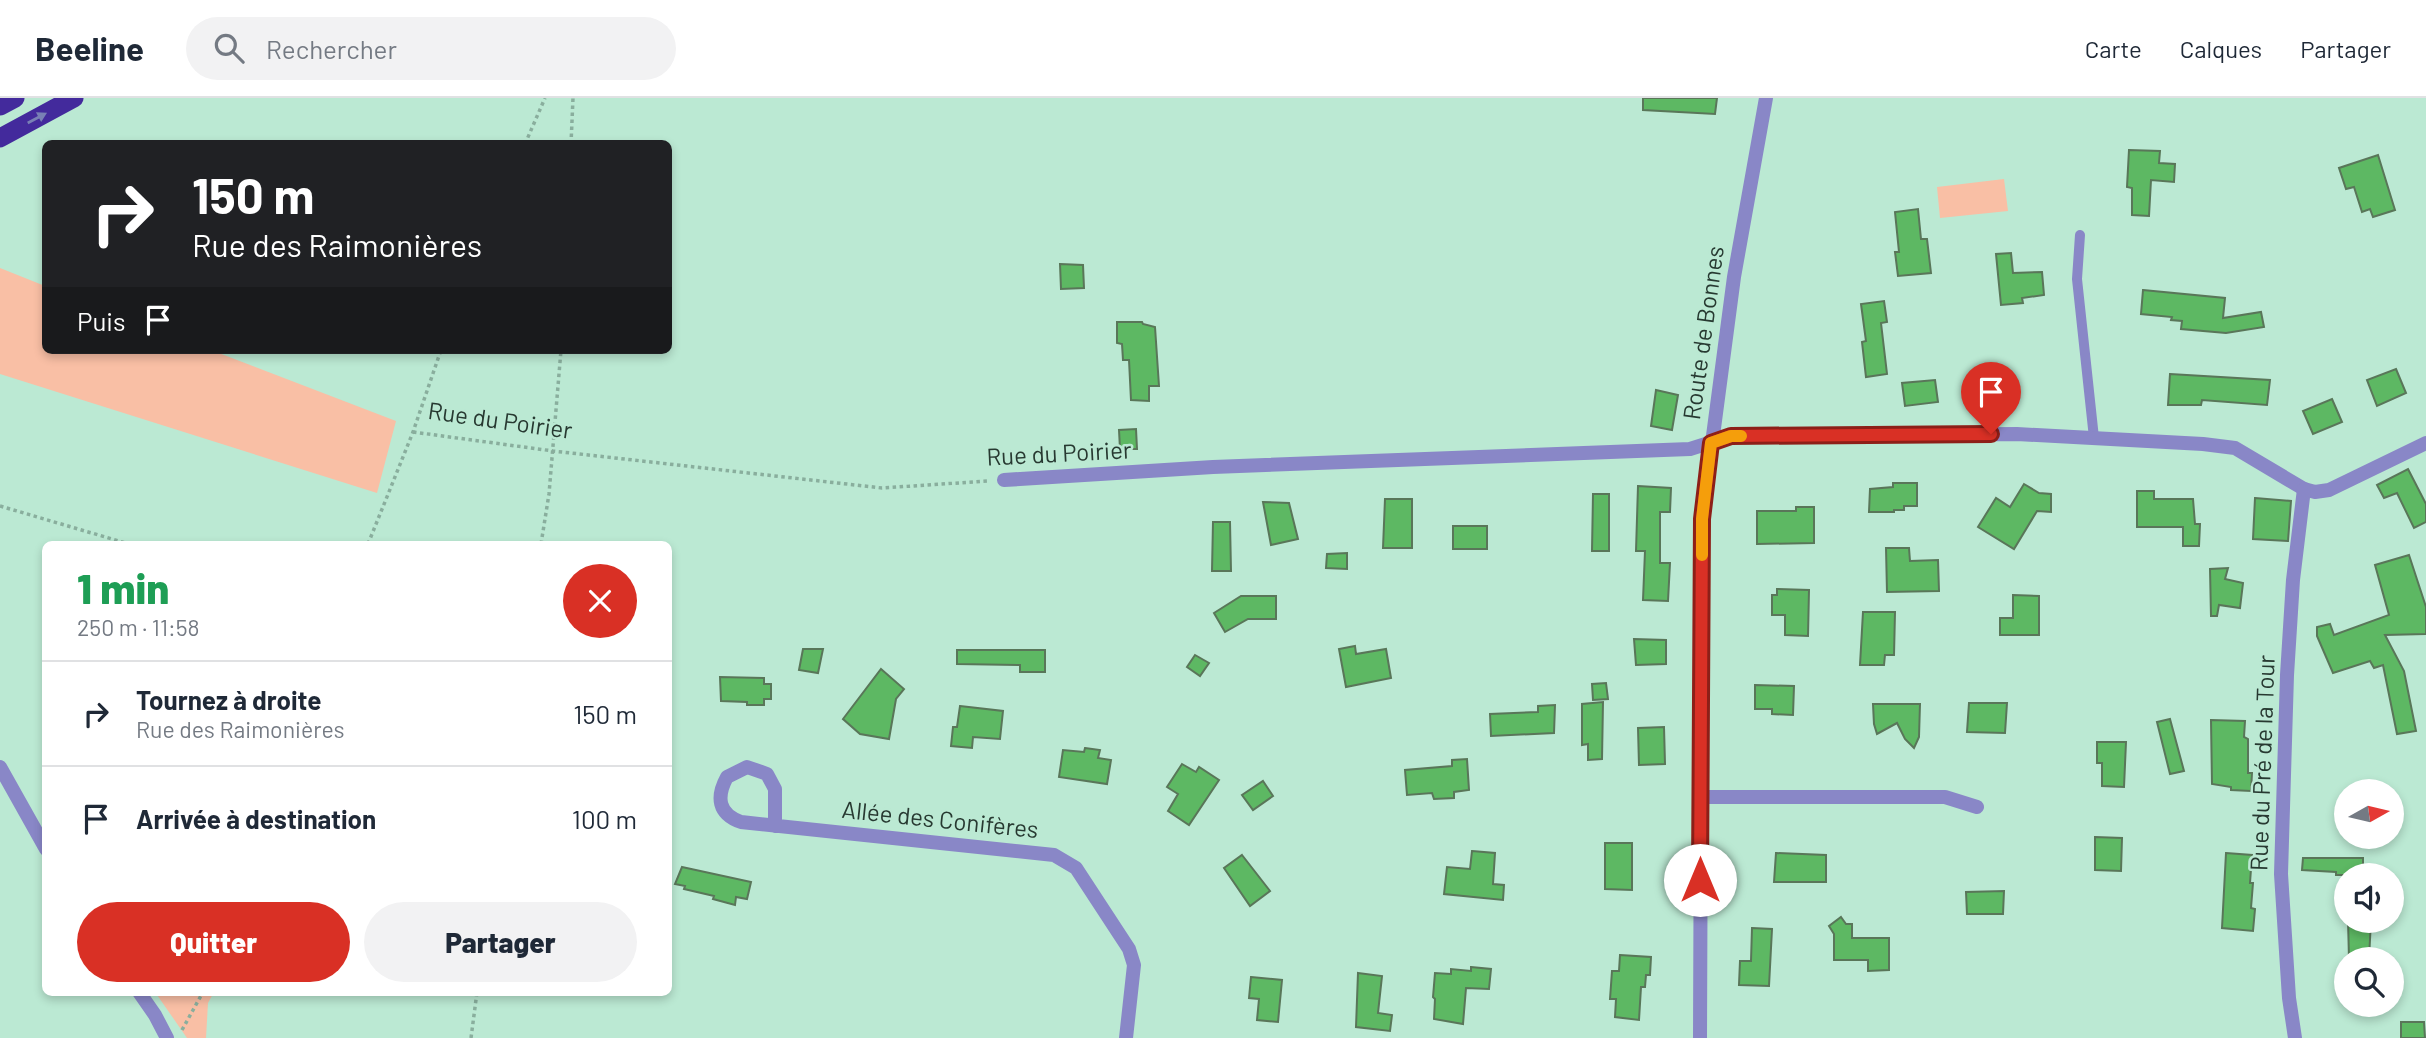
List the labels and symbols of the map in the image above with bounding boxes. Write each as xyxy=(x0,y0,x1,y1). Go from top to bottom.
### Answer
one-way arrow xyxy=(27,112,47,124)
street label: Route de Bonnes xyxy=(1676,244,1729,422)
pin xyxy=(1961,362,2021,434)
street label: Rue du Poirier xyxy=(426,395,574,444)
street label: Rue du Poirier xyxy=(986,434,1132,471)
street label: Rue du Pré de la Tour xyxy=(2243,654,2280,872)
north arrow xyxy=(2334,779,2404,849)
street label: Allée des Conifères xyxy=(840,794,1040,843)
position arrow xyxy=(1663,843,1737,917)

